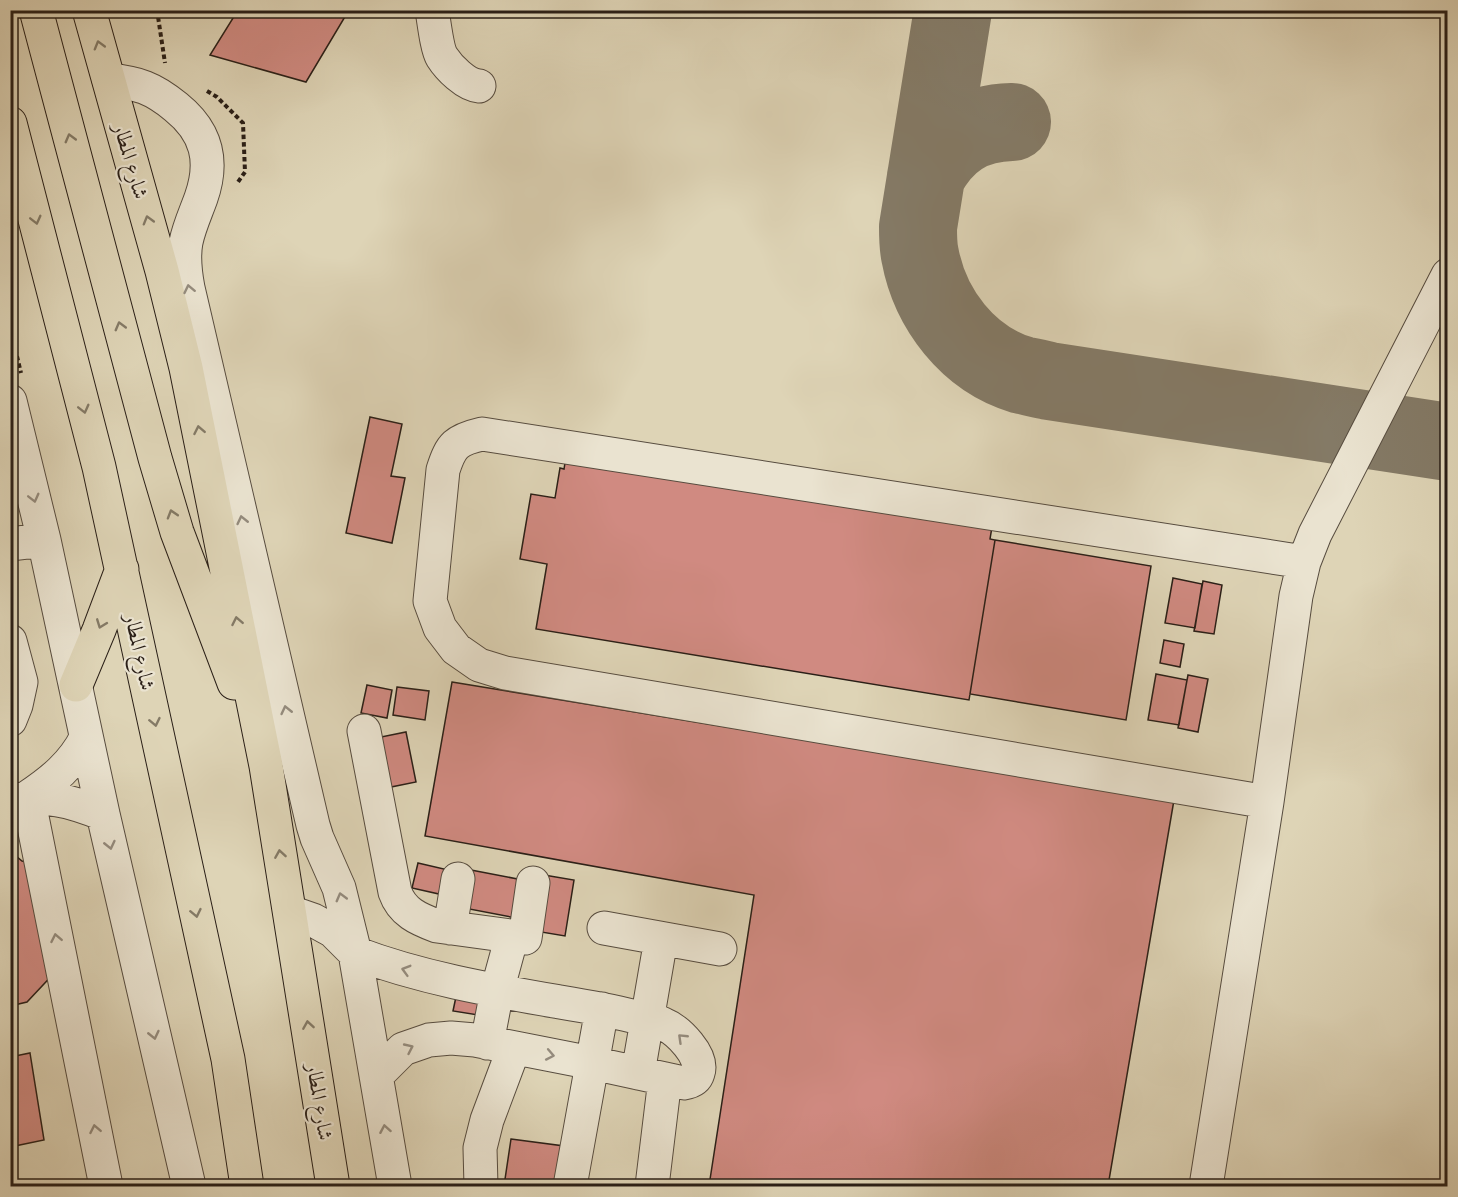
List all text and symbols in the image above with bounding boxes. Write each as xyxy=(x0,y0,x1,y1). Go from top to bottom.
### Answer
one-way arrow xyxy=(94,40,106,51)
street label: شارع المطار xyxy=(102,118,153,203)
one-way arrow xyxy=(65,133,77,144)
one-way arrow xyxy=(28,215,41,225)
one-way arrow xyxy=(143,215,155,226)
one-way arrow xyxy=(183,284,196,294)
one-way arrow xyxy=(115,322,127,332)
one-way arrow xyxy=(77,404,90,414)
one-way arrow xyxy=(193,425,206,435)
one-way arrow xyxy=(27,493,40,503)
one-way arrow xyxy=(167,509,179,520)
one-way arrow xyxy=(237,515,250,525)
street label: شارع المطار xyxy=(114,610,160,694)
one-way arrow xyxy=(231,616,244,626)
one-way arrow xyxy=(96,618,109,629)
one-way arrow xyxy=(281,705,294,715)
one-way arrow xyxy=(148,717,161,727)
one-way arrow xyxy=(103,840,116,850)
one-way arrow xyxy=(275,849,287,859)
one-way arrow xyxy=(335,892,348,902)
one-way arrow xyxy=(189,907,202,917)
one-way arrow xyxy=(50,933,63,943)
one-way arrow xyxy=(401,965,411,978)
one-way arrow xyxy=(302,1020,314,1030)
one-way arrow xyxy=(147,1030,160,1040)
one-way arrow xyxy=(678,1035,689,1045)
one-way arrow xyxy=(403,1044,414,1056)
one-way arrow xyxy=(545,1048,555,1061)
street label: شارع المطار xyxy=(296,1060,338,1143)
one-way arrow xyxy=(89,1124,102,1134)
one-way arrow xyxy=(379,1124,392,1134)

